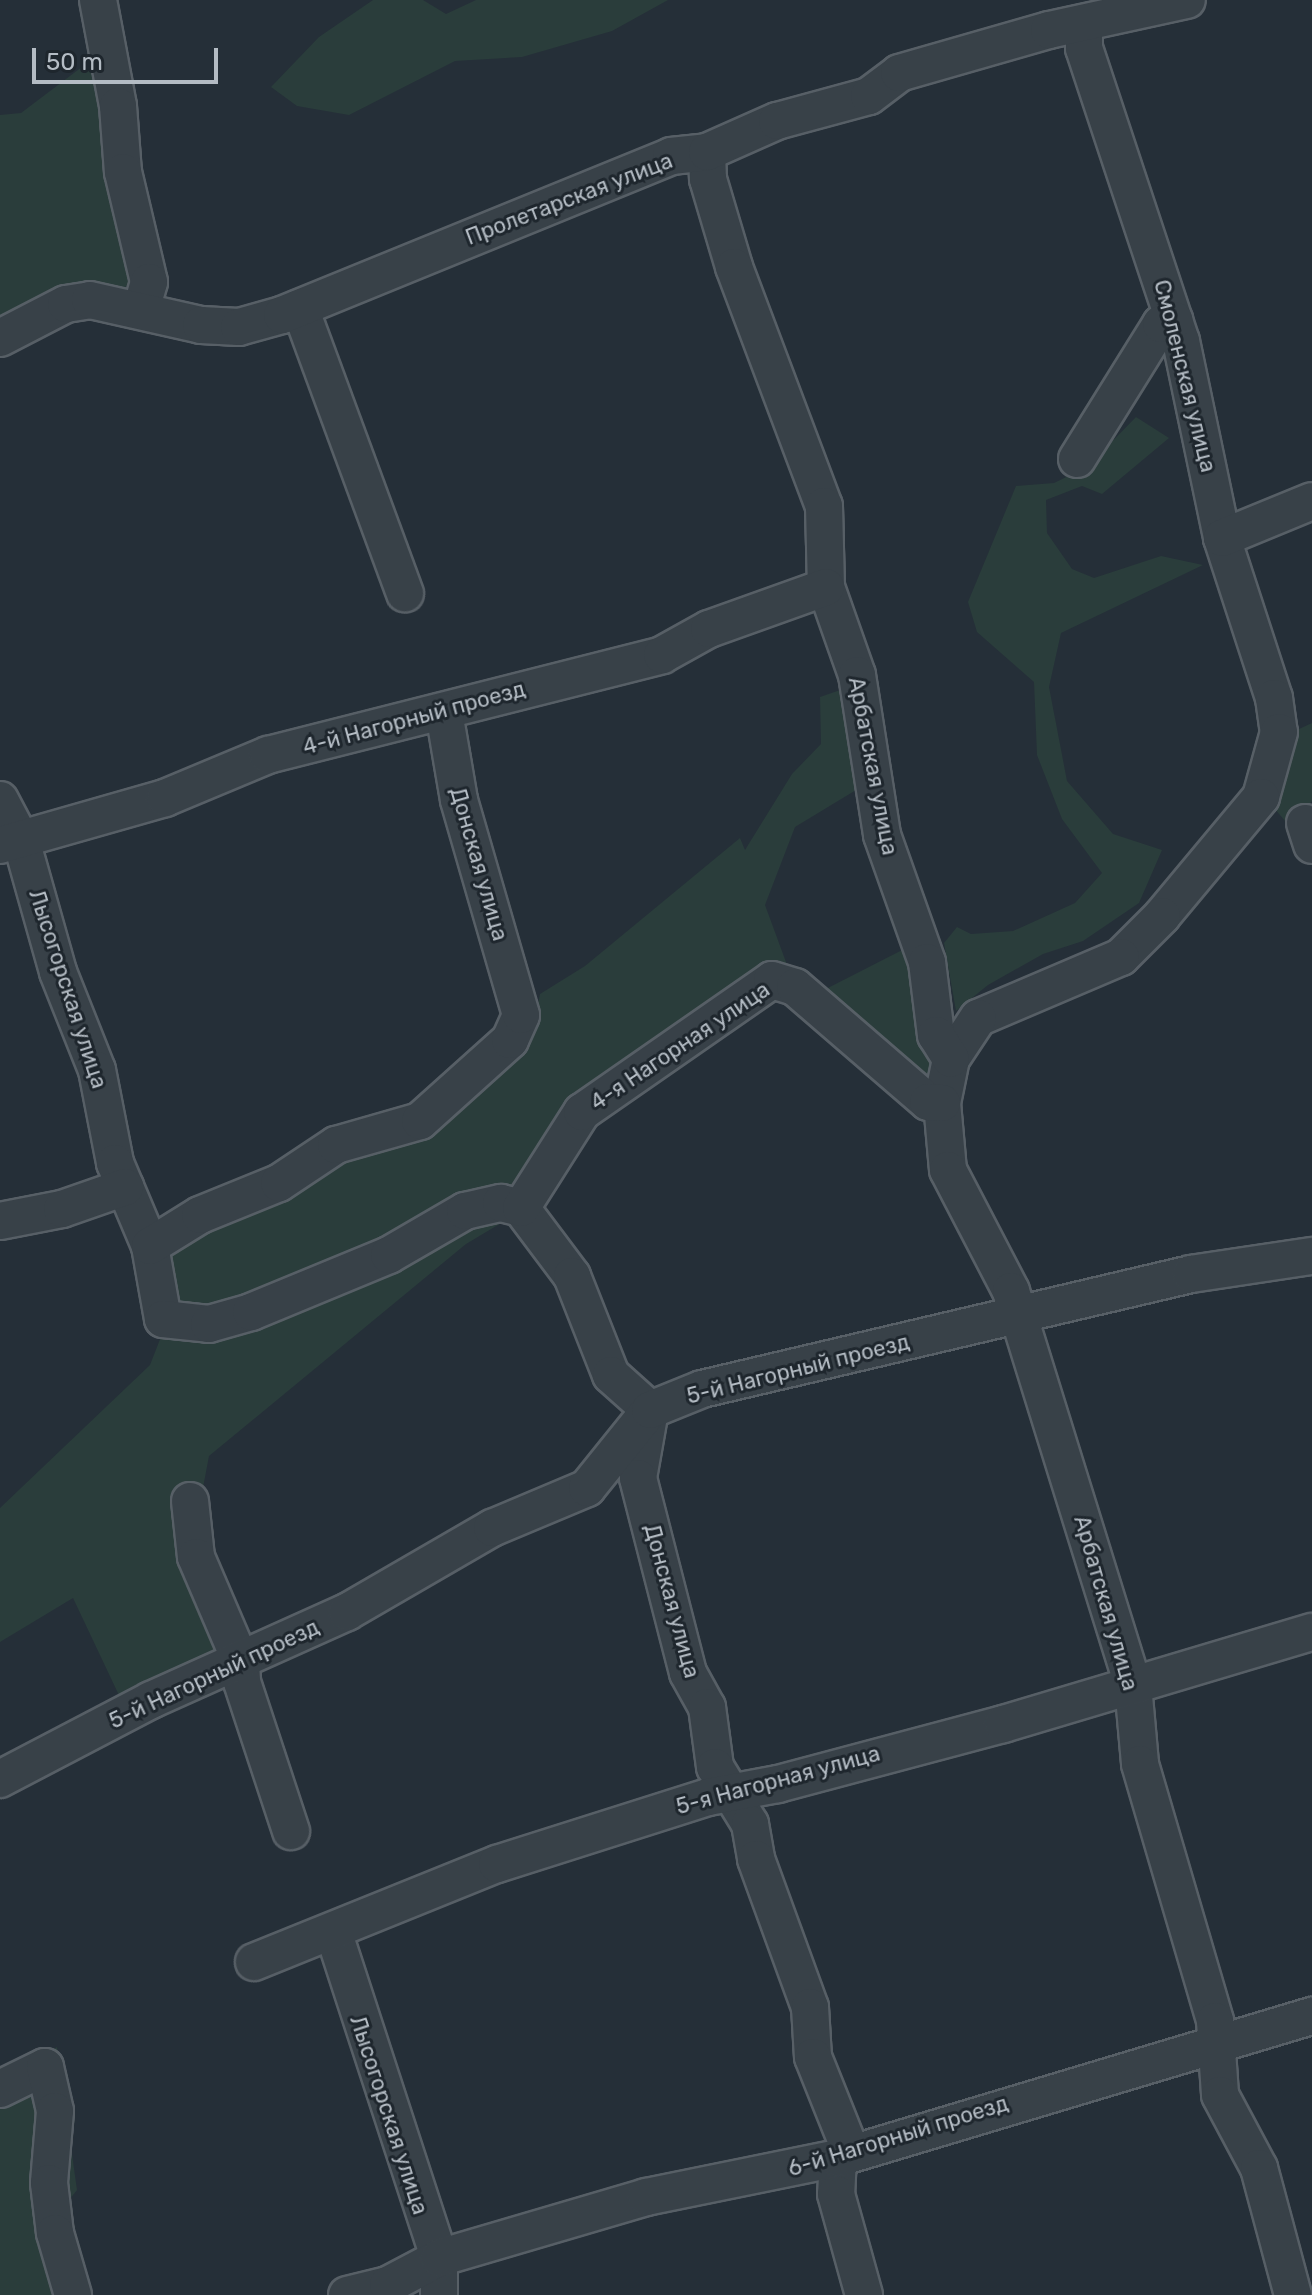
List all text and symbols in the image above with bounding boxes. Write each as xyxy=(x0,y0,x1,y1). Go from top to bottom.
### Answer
scale bar xyxy=(36,32,222,82)
text: 50 m xyxy=(46,48,103,76)
street label: Пролетарская улица xyxy=(462,147,676,251)
street label: Смоленская улица xyxy=(1148,277,1222,475)
street label: Арбатская улица xyxy=(843,675,903,857)
street label: 4-й Нагорный проезд xyxy=(300,676,528,760)
street label: Донская улица xyxy=(444,784,514,944)
street label: Лысогорская улица xyxy=(23,886,113,1092)
street label: 4-я Нагорная улица xyxy=(585,976,775,1116)
street label: 5-й Нагорный проезд xyxy=(684,1329,912,1409)
street label: Арбатская улица xyxy=(1068,1512,1144,1694)
street label: Донская улица xyxy=(639,1521,705,1681)
street label: 5-й Нагорный проезд xyxy=(105,1614,323,1734)
street label: 5-я Нагорная улица xyxy=(673,1740,883,1820)
street label: Лысогорская улица xyxy=(344,2012,434,2218)
street label: 6-й Нагорный проезд xyxy=(785,2090,1011,2182)

